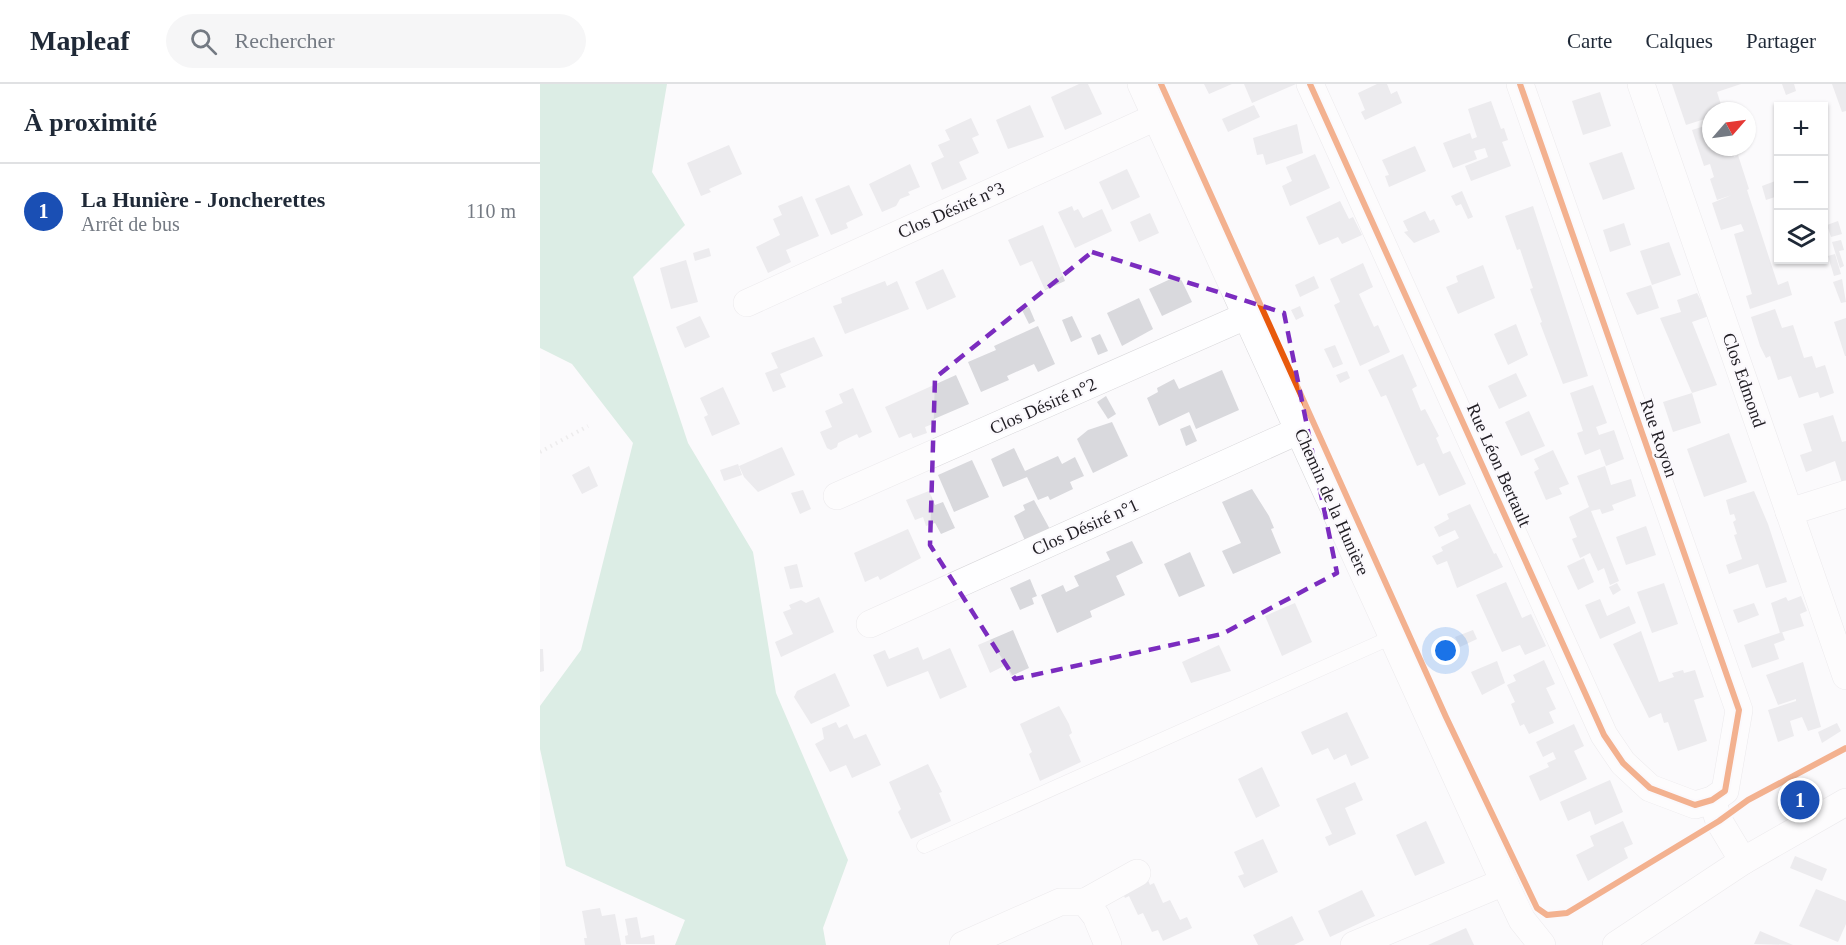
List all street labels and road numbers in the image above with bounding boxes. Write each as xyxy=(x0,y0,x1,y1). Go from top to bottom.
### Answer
street label: Clos Désiré n°3 xyxy=(895,178,1007,242)
street label: Clos Edmond xyxy=(1719,330,1769,430)
street label: Clos Désiré n°2 xyxy=(987,374,1099,438)
street label: Rue Royon xyxy=(1636,396,1682,480)
street label: Rue Léon Bertault xyxy=(1463,400,1535,530)
street label: Chemin de la Hunière xyxy=(1291,426,1373,578)
street label: Clos Désiré n°1 xyxy=(1029,495,1141,559)

